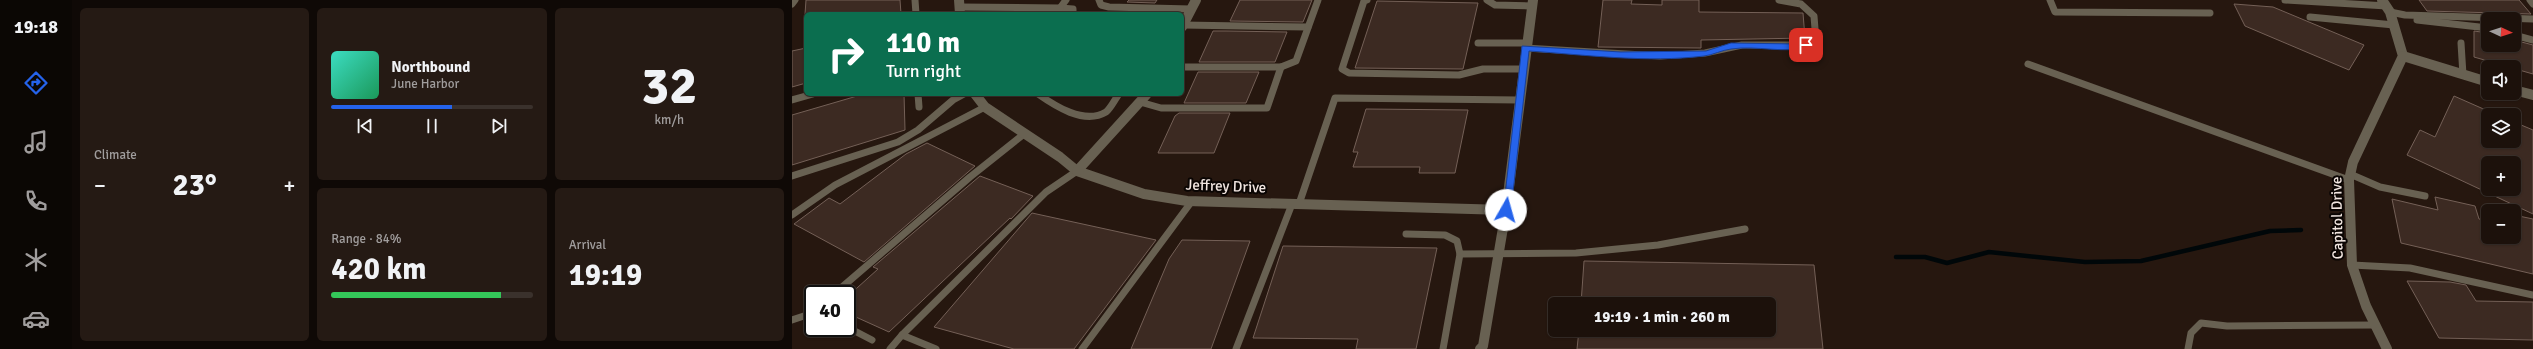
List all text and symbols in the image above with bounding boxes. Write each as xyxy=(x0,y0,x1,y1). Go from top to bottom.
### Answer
north arrow xyxy=(2481,12,2521,52)
map controls xyxy=(2481,12,2521,244)
text: 19:18 xyxy=(14,16,58,38)
text: 110 m xyxy=(886,26,960,60)
icon: right xyxy=(820,28,872,80)
pin xyxy=(1789,28,1823,62)
icon: arrive xyxy=(1795,34,1817,56)
text: 32 xyxy=(641,54,697,118)
text: Northbound xyxy=(391,58,470,76)
text: Turn right xyxy=(886,60,961,82)
button: sound xyxy=(2481,60,2521,100)
icon: directions xyxy=(22,69,50,97)
text: June Harbor xyxy=(391,76,459,92)
button: layers xyxy=(2481,108,2521,148)
text: km/h xyxy=(655,112,684,128)
icon: previous xyxy=(354,115,376,137)
icon: pause xyxy=(421,115,443,137)
icon: next xyxy=(488,115,510,137)
icon: music xyxy=(22,128,50,156)
text: Climate xyxy=(94,147,137,163)
button: + xyxy=(2481,156,2521,196)
text: 23° xyxy=(172,167,217,204)
text: − xyxy=(94,172,106,199)
text: + xyxy=(283,172,295,199)
street label: Jeffrey Drive xyxy=(1185,176,1267,196)
street label: Capitol Drive xyxy=(2327,177,2347,259)
icon: phone xyxy=(22,187,50,215)
position arrow xyxy=(1485,189,1527,231)
button: − xyxy=(2481,204,2521,244)
text: Range · 84% xyxy=(331,231,402,247)
text: Arrival xyxy=(569,237,606,253)
icon: climate xyxy=(22,246,50,274)
text: 420 km xyxy=(331,251,426,288)
text: 19:19 xyxy=(569,257,642,294)
speed limit sign: 40 xyxy=(804,285,856,337)
icon: car xyxy=(22,305,50,333)
text: 19:19 · 1 min · 260 m xyxy=(1594,308,1730,326)

